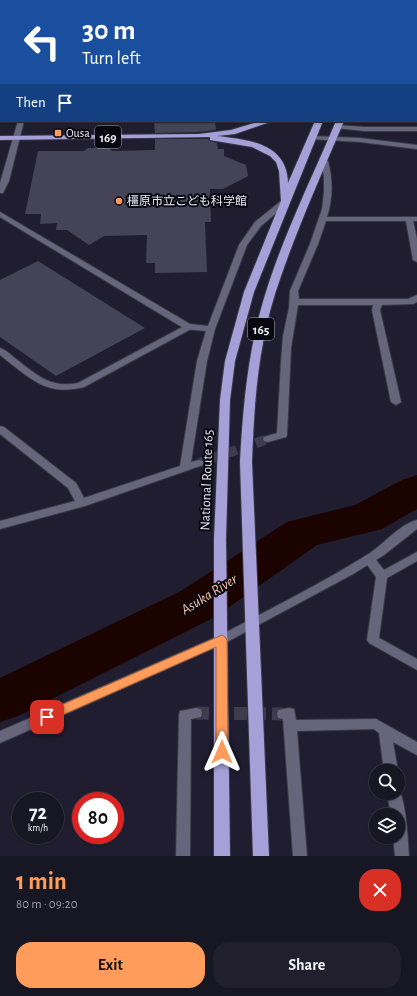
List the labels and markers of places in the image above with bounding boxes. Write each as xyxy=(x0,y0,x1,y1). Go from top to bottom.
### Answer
place label: Ousa xyxy=(66,127,90,139)
marker: Ousa xyxy=(53,128,63,138)
place label: 橿原市立こども科学館 xyxy=(127,194,247,207)
marker: 橿原市立こども科学館 xyxy=(114,196,124,206)
pin xyxy=(30,700,64,734)

